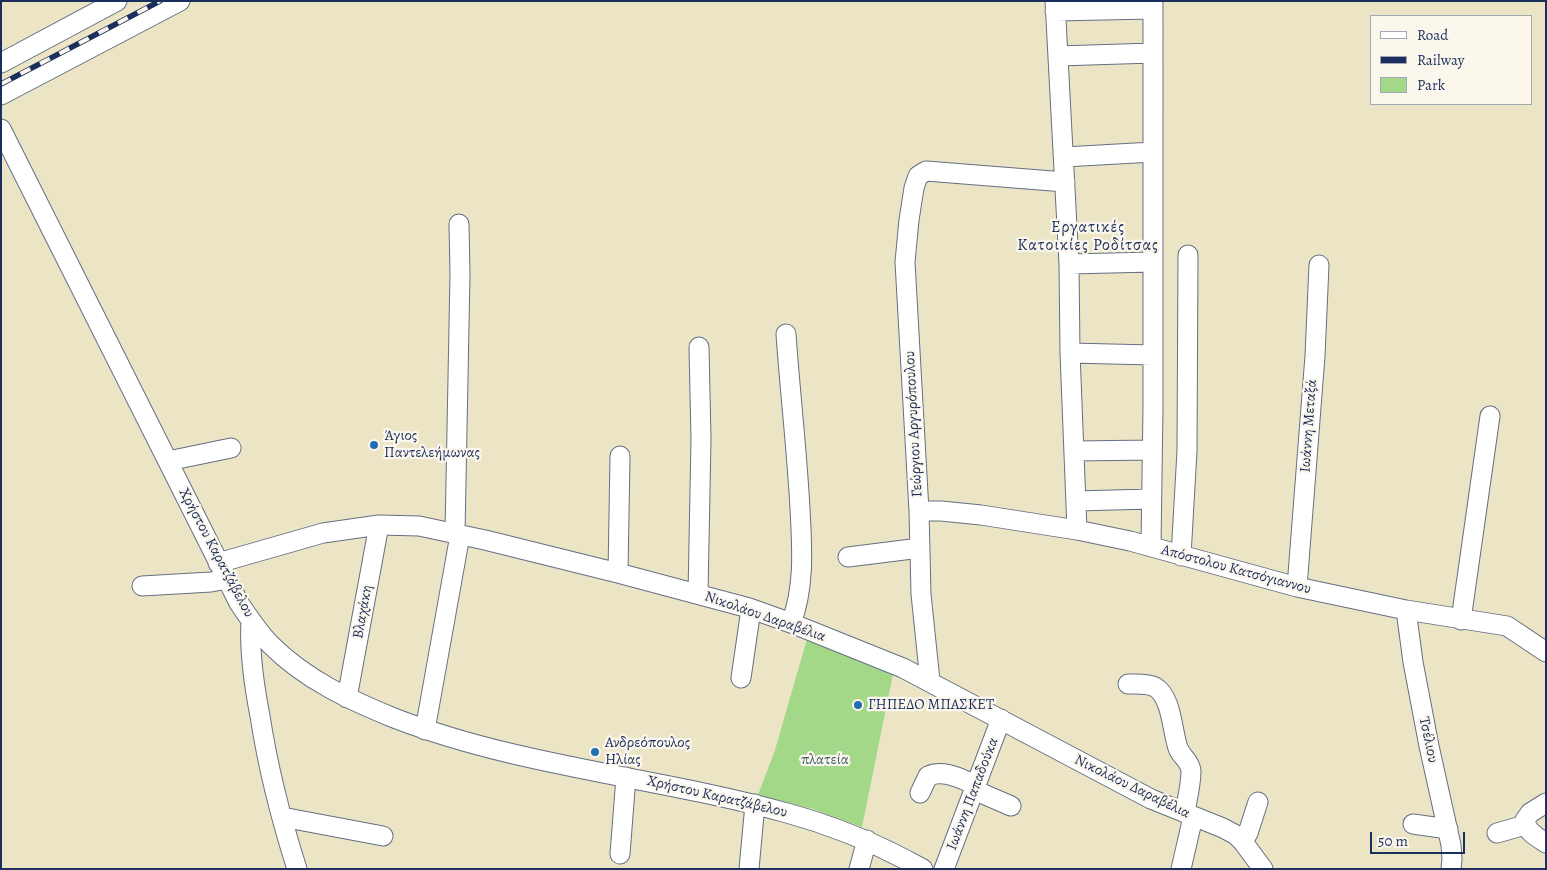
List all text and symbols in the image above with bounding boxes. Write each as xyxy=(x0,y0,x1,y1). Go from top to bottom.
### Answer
legend xyxy=(1370,15,1532,105)
text: Road xyxy=(1417,25,1448,45)
text: Railway xyxy=(1417,50,1464,70)
text: Park xyxy=(1417,75,1445,95)
district label: Εργατικές Κατοικίες Ροδίτσας xyxy=(1015,218,1161,256)
street label: Γεώργιου Αργυρόπουλου xyxy=(901,350,927,498)
street label: Ιωάννη Μεταξά xyxy=(1297,379,1321,473)
place label: Άγιος Παντελεήμωνας xyxy=(384,427,480,462)
marker: Άγιος Παντελεήμωνας xyxy=(368,439,380,451)
street label: Χρήστου Καρατζάβελου xyxy=(174,485,258,621)
street label: Απόστολου Κατσόγιαννου xyxy=(1159,541,1313,599)
street label: Βλαχάκη xyxy=(349,584,377,640)
street label: Νικολάου Δαραβέλια xyxy=(702,588,828,646)
place label: ΓΗΠΕΔΟ ΜΠΑΣΚΕΤ xyxy=(868,696,994,714)
marker: ΓΗΠΕΔΟ ΜΠΑΣΚΕΤ xyxy=(852,699,864,711)
street label: Τσέλιου xyxy=(1414,715,1442,765)
place label: Ανδρεόπουλος Ηλίας xyxy=(605,734,690,769)
street label: Ιωάννη Παπαδούκα xyxy=(943,735,1003,853)
marker: Ανδρεόπουλος Ηλίας xyxy=(589,746,601,758)
park label: πλατεία xyxy=(801,751,849,769)
street label: Νικολάου Δαραβέλια xyxy=(1071,751,1193,823)
street label: Χρήστου Καρατζάβελου xyxy=(645,772,789,822)
scale bar xyxy=(1372,822,1467,854)
text: 50 m xyxy=(1378,831,1408,851)

